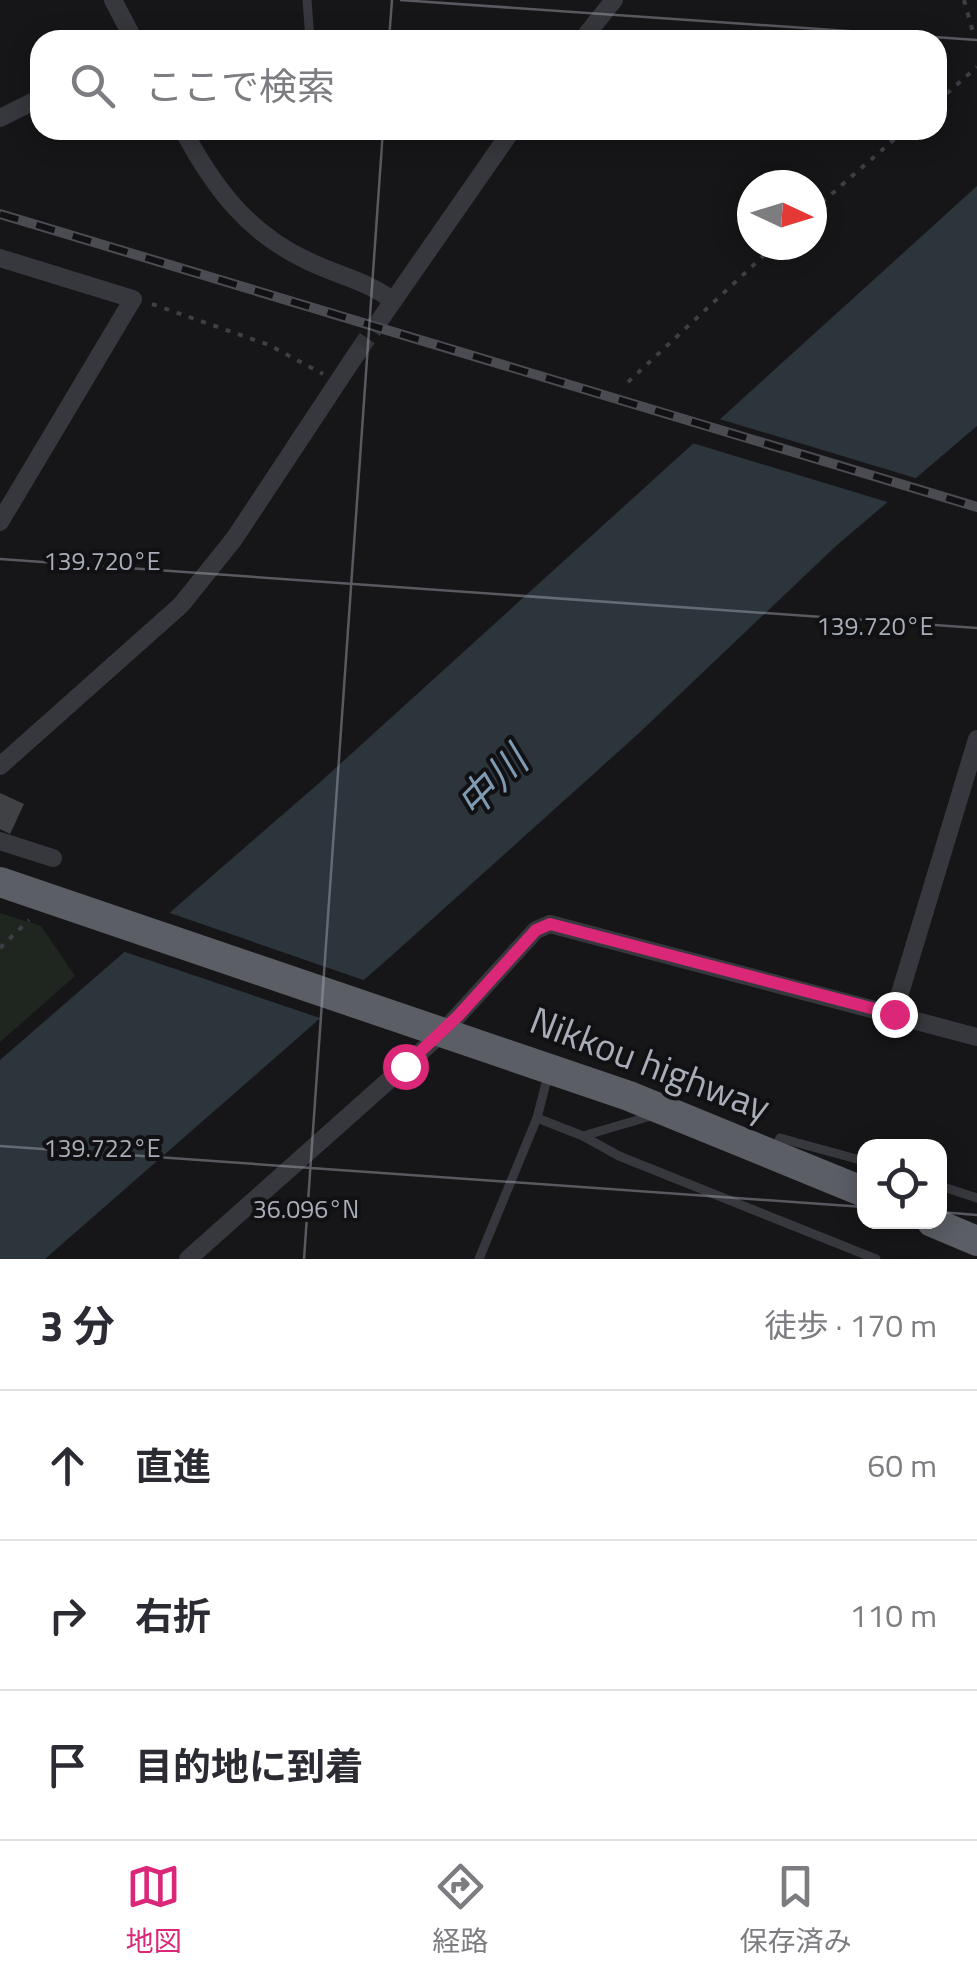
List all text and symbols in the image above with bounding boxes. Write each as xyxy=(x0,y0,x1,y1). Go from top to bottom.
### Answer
search box xyxy=(30,30,947,140)
text: ここで検索 xyxy=(145,57,335,115)
icon: search xyxy=(65,58,120,113)
north arrow xyxy=(737,170,827,260)
text: 139.720°E xyxy=(43,542,161,580)
text: 139.720°E xyxy=(816,607,934,645)
water label: 中川 xyxy=(442,729,544,831)
street label: Nikkou highway xyxy=(522,991,779,1135)
route end xyxy=(872,992,918,1038)
route start xyxy=(383,1044,429,1090)
text: 139.722°E xyxy=(43,1129,161,1167)
map controls xyxy=(857,1139,947,1229)
button: locate xyxy=(857,1139,947,1229)
text: 36.096°N xyxy=(253,1190,359,1228)
text: 3 分 xyxy=(40,1293,115,1357)
text: 徒歩 · 170 m xyxy=(764,1301,937,1349)
text: 直進 xyxy=(135,1437,211,1495)
icon: ahead xyxy=(40,1438,95,1493)
text: 60 m xyxy=(867,1441,937,1489)
text: 右折 xyxy=(135,1587,211,1645)
icon: right xyxy=(40,1588,95,1643)
text: 110 m xyxy=(849,1591,937,1639)
text: 目的地に到着 xyxy=(135,1737,363,1795)
icon: arrive xyxy=(40,1738,95,1793)
tab: 地図 xyxy=(125,1859,182,1962)
tab: 経路 xyxy=(432,1859,489,1962)
tab: 保存済み xyxy=(739,1859,852,1962)

